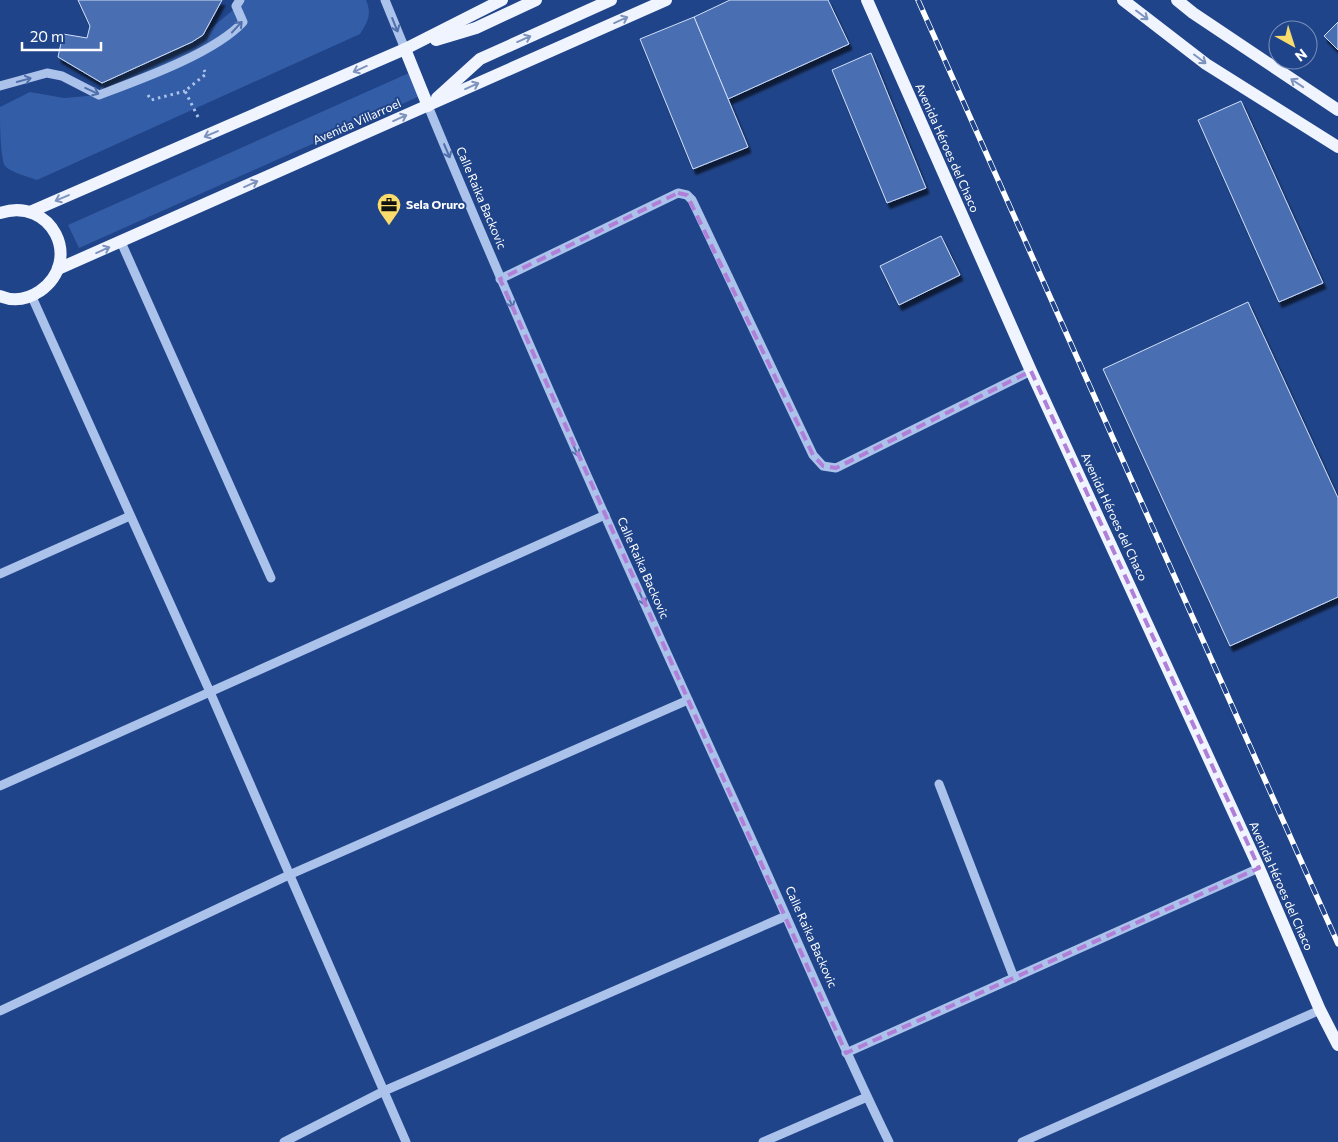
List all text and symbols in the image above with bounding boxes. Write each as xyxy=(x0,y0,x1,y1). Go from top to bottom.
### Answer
one-way arrow xyxy=(1135,10,1149,20)
one-way arrow xyxy=(613,15,628,25)
one-way arrow xyxy=(391,17,400,32)
scale bar xyxy=(22,20,101,52)
north arrow xyxy=(1268,20,1318,70)
one-way arrow xyxy=(231,21,243,34)
text: 20 m xyxy=(30,27,64,45)
one-way arrow xyxy=(516,34,531,43)
text: N xyxy=(1292,46,1311,65)
one-way arrow xyxy=(1193,54,1207,64)
one-way arrow xyxy=(353,64,368,74)
one-way arrow xyxy=(15,74,31,84)
one-way arrow xyxy=(1291,78,1305,88)
one-way arrow xyxy=(464,81,479,91)
street label: Avenida Héroes del Chaco xyxy=(913,81,983,214)
one-way arrow xyxy=(84,87,99,96)
street label: Avenida Villarroel xyxy=(310,95,403,147)
one-way arrow xyxy=(392,113,407,123)
one-way arrow xyxy=(204,129,219,139)
one-way arrow xyxy=(442,143,452,158)
street label: Calle Raika Backovic xyxy=(454,144,510,251)
one-way arrow xyxy=(243,178,258,188)
office icon: Sela Oruro xyxy=(376,192,402,226)
one-way arrow xyxy=(55,194,70,203)
place label: Sela Oruro xyxy=(406,197,465,211)
one-way arrow xyxy=(95,244,110,254)
one-way arrow xyxy=(505,293,515,308)
one-way arrow xyxy=(571,441,581,456)
street label: Avenida Héroes del Chaco xyxy=(1079,450,1151,583)
street label: Calle Raika Backovic xyxy=(615,515,673,621)
one-way arrow xyxy=(637,590,647,605)
street label: Avenida Héroes del Chaco xyxy=(1247,819,1317,952)
street label: Calle Raika Backovic xyxy=(783,884,841,990)

